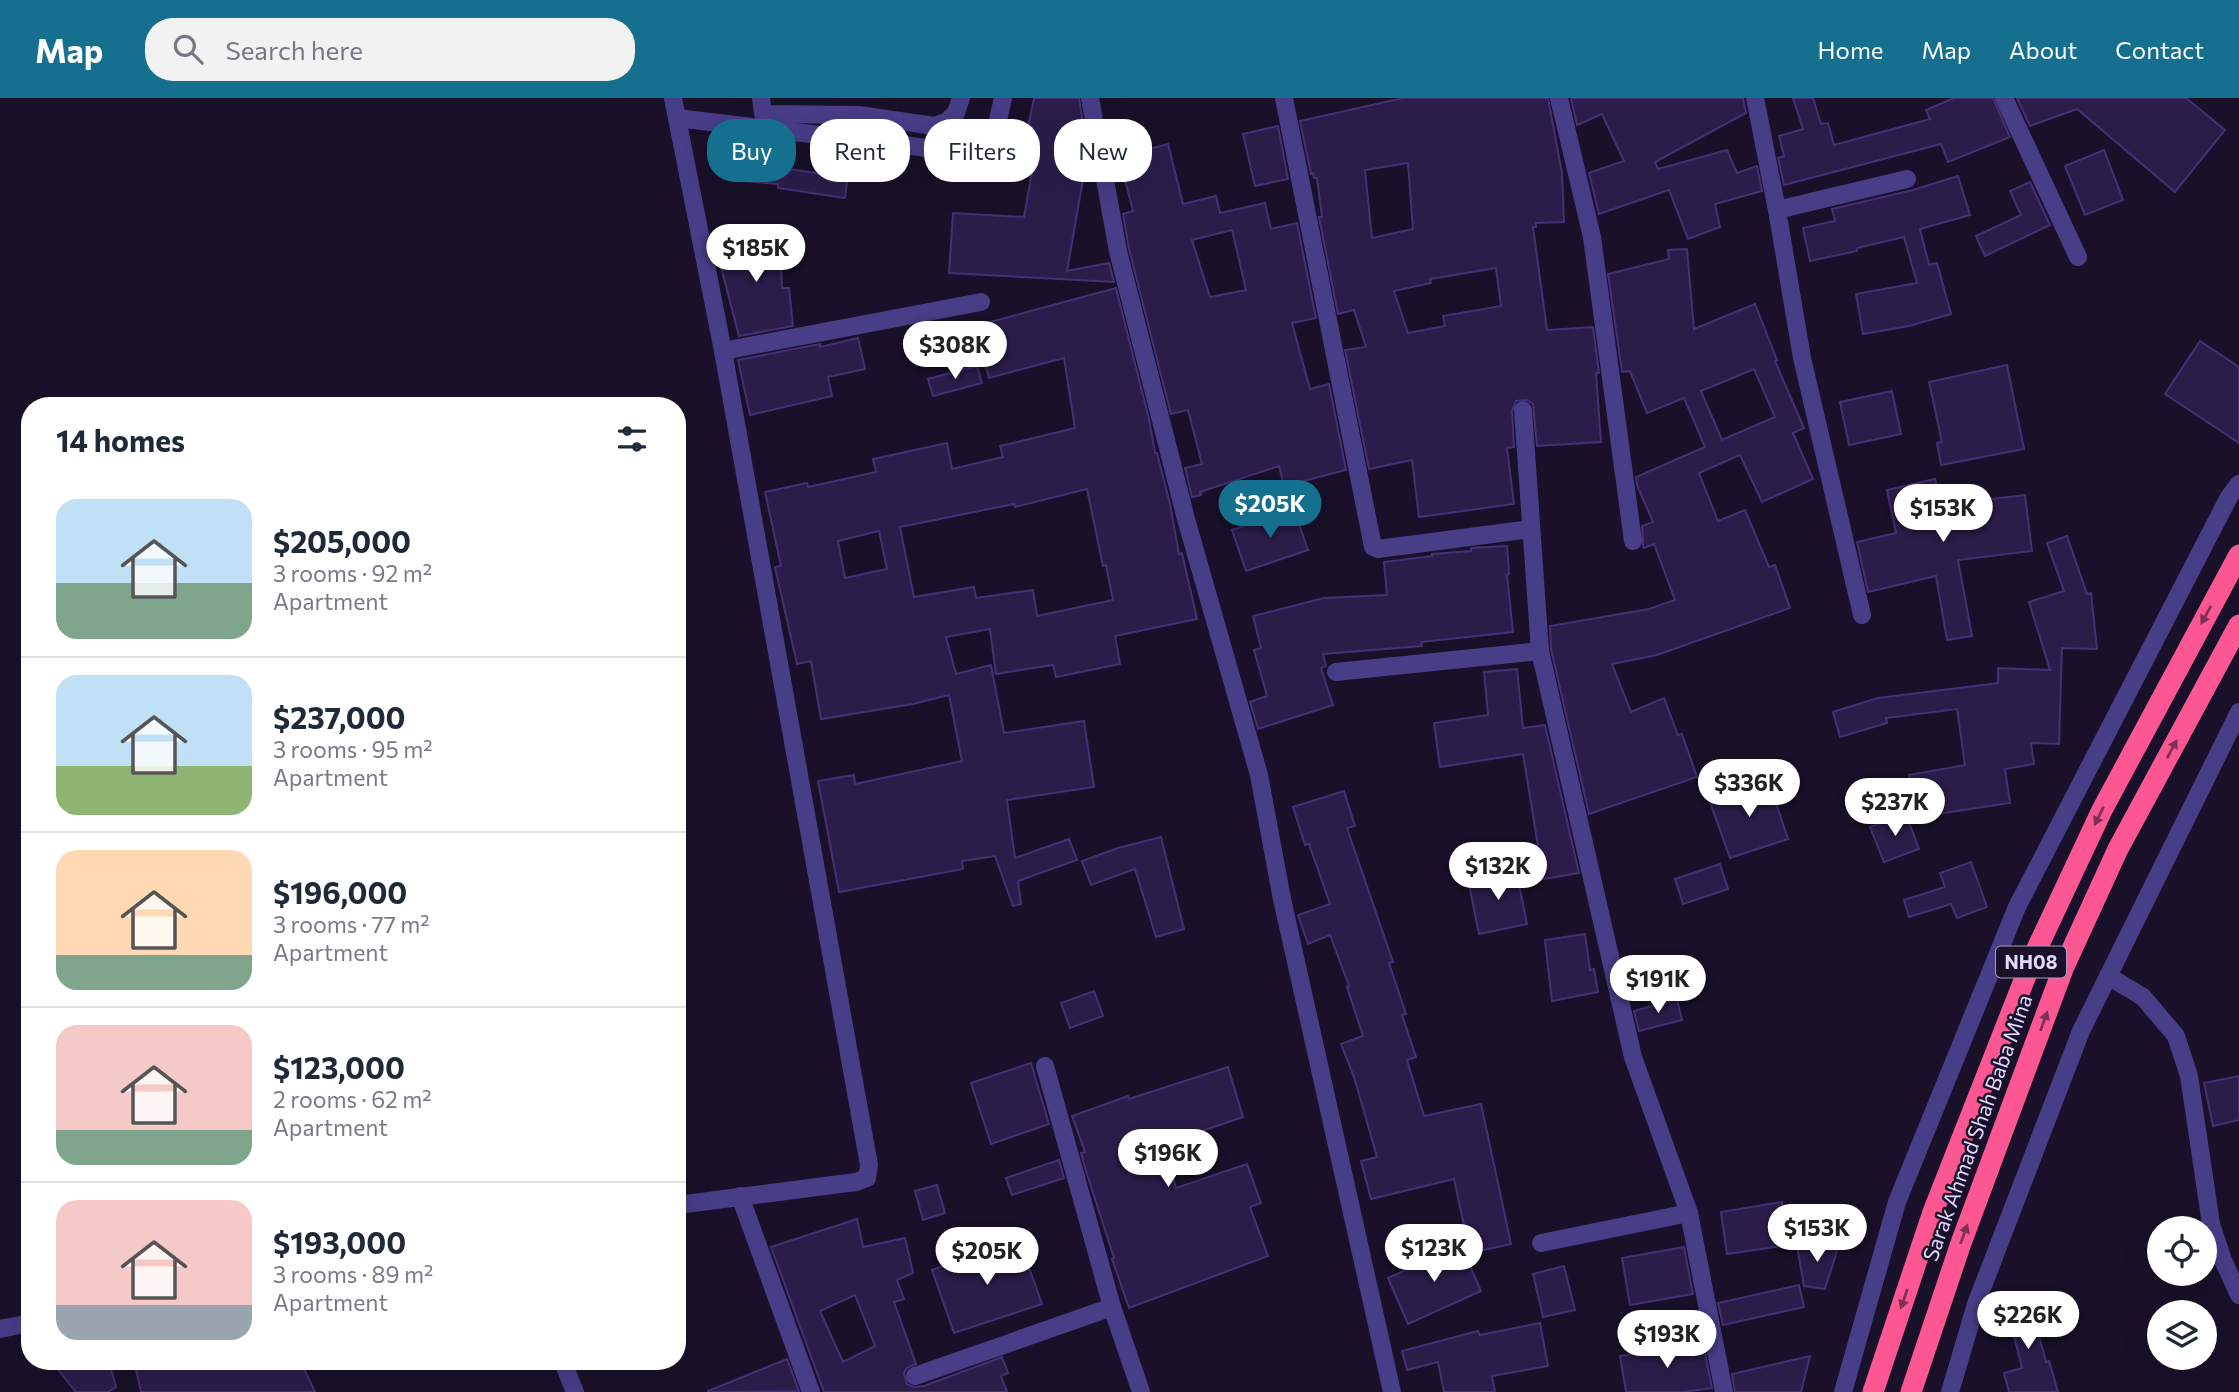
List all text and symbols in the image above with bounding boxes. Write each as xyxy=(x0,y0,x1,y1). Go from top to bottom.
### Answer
search box xyxy=(145,18,635,81)
text: Map xyxy=(35,29,103,70)
icon: search xyxy=(169,30,207,68)
text: Search here xyxy=(225,34,363,65)
text: Home xyxy=(1818,35,1884,64)
text: Map xyxy=(1922,35,1971,64)
text: About xyxy=(2009,35,2077,64)
text: Contact xyxy=(2115,35,2204,64)
chip: Buy xyxy=(707,119,796,182)
chip: Rent xyxy=(810,119,910,182)
chip: Filters xyxy=(924,119,1040,182)
chip: New xyxy=(1054,119,1152,182)
pin: $185K xyxy=(707,225,805,284)
text: $185K xyxy=(722,233,790,261)
pin: $308K xyxy=(906,322,1004,381)
text: $308K xyxy=(919,330,991,358)
icon: filters xyxy=(613,420,651,458)
text: 14 homes xyxy=(56,421,185,458)
pin: $205K xyxy=(1221,480,1319,540)
pin: $153K xyxy=(1894,484,1992,544)
text: $205K xyxy=(1235,489,1305,517)
text: $153K xyxy=(1910,493,1976,521)
text: $205,000 xyxy=(273,522,411,559)
icon: home xyxy=(112,527,196,611)
text: 3 rooms · 92 m² xyxy=(273,559,432,587)
text: Apartment xyxy=(273,587,388,615)
one-way arrow xyxy=(2200,605,2212,624)
text: $237,000 xyxy=(273,698,406,735)
icon: home xyxy=(112,703,196,787)
text: 3 rooms · 95 m² xyxy=(273,735,432,763)
one-way arrow xyxy=(2166,739,2177,759)
pin: $336K xyxy=(1700,760,1798,819)
text: Apartment xyxy=(273,763,388,791)
text: $336K xyxy=(1714,768,1784,796)
pin: $237K xyxy=(1846,778,1944,838)
text: $237K xyxy=(1861,787,1929,815)
one-way arrow xyxy=(2094,806,2105,826)
pin: $132K xyxy=(1449,842,1547,902)
text: $132K xyxy=(1465,851,1531,879)
text: $196,000 xyxy=(273,873,407,910)
icon: home xyxy=(112,878,196,962)
text: 3 rooms · 77 m² xyxy=(273,910,430,938)
text: Apartment xyxy=(273,938,388,966)
road number: NH08 xyxy=(1996,946,2066,978)
pin: $191K xyxy=(1609,956,1707,1015)
text: $191K xyxy=(1626,964,1690,992)
street label: Sarak Ahmad Shah Baba Mina xyxy=(1917,991,2037,1264)
one-way arrow xyxy=(2038,1011,2049,1032)
text: $123,000 xyxy=(273,1048,405,1085)
icon: home xyxy=(112,1053,196,1137)
text: 2 rooms · 62 m² xyxy=(273,1085,432,1113)
text: Apartment xyxy=(273,1113,388,1141)
pin: $196K xyxy=(1119,1130,1217,1189)
text: $196K xyxy=(1134,1138,1202,1166)
pin: $153K xyxy=(1768,1204,1866,1264)
text: $153K xyxy=(1784,1213,1850,1241)
map controls xyxy=(2147,1216,2217,1370)
button: locate xyxy=(2147,1216,2217,1286)
text: $193,000 xyxy=(273,1223,406,1260)
pin: $123K xyxy=(1385,1224,1483,1284)
one-way arrow xyxy=(1959,1224,1970,1245)
icon: home xyxy=(112,1228,196,1312)
pin: $205K xyxy=(938,1228,1036,1287)
text: $123K xyxy=(1401,1233,1467,1261)
text: $205K xyxy=(952,1236,1022,1264)
text: 3 rooms · 89 m² xyxy=(273,1260,433,1288)
text: Apartment xyxy=(273,1288,388,1316)
one-way arrow xyxy=(1898,1288,1909,1309)
pin: $226K xyxy=(1979,1292,2077,1351)
text: $226K xyxy=(1993,1300,2063,1328)
button: layers xyxy=(2147,1300,2217,1370)
pin: $193K xyxy=(1618,1310,1716,1370)
text: $193K xyxy=(1633,1319,1701,1347)

